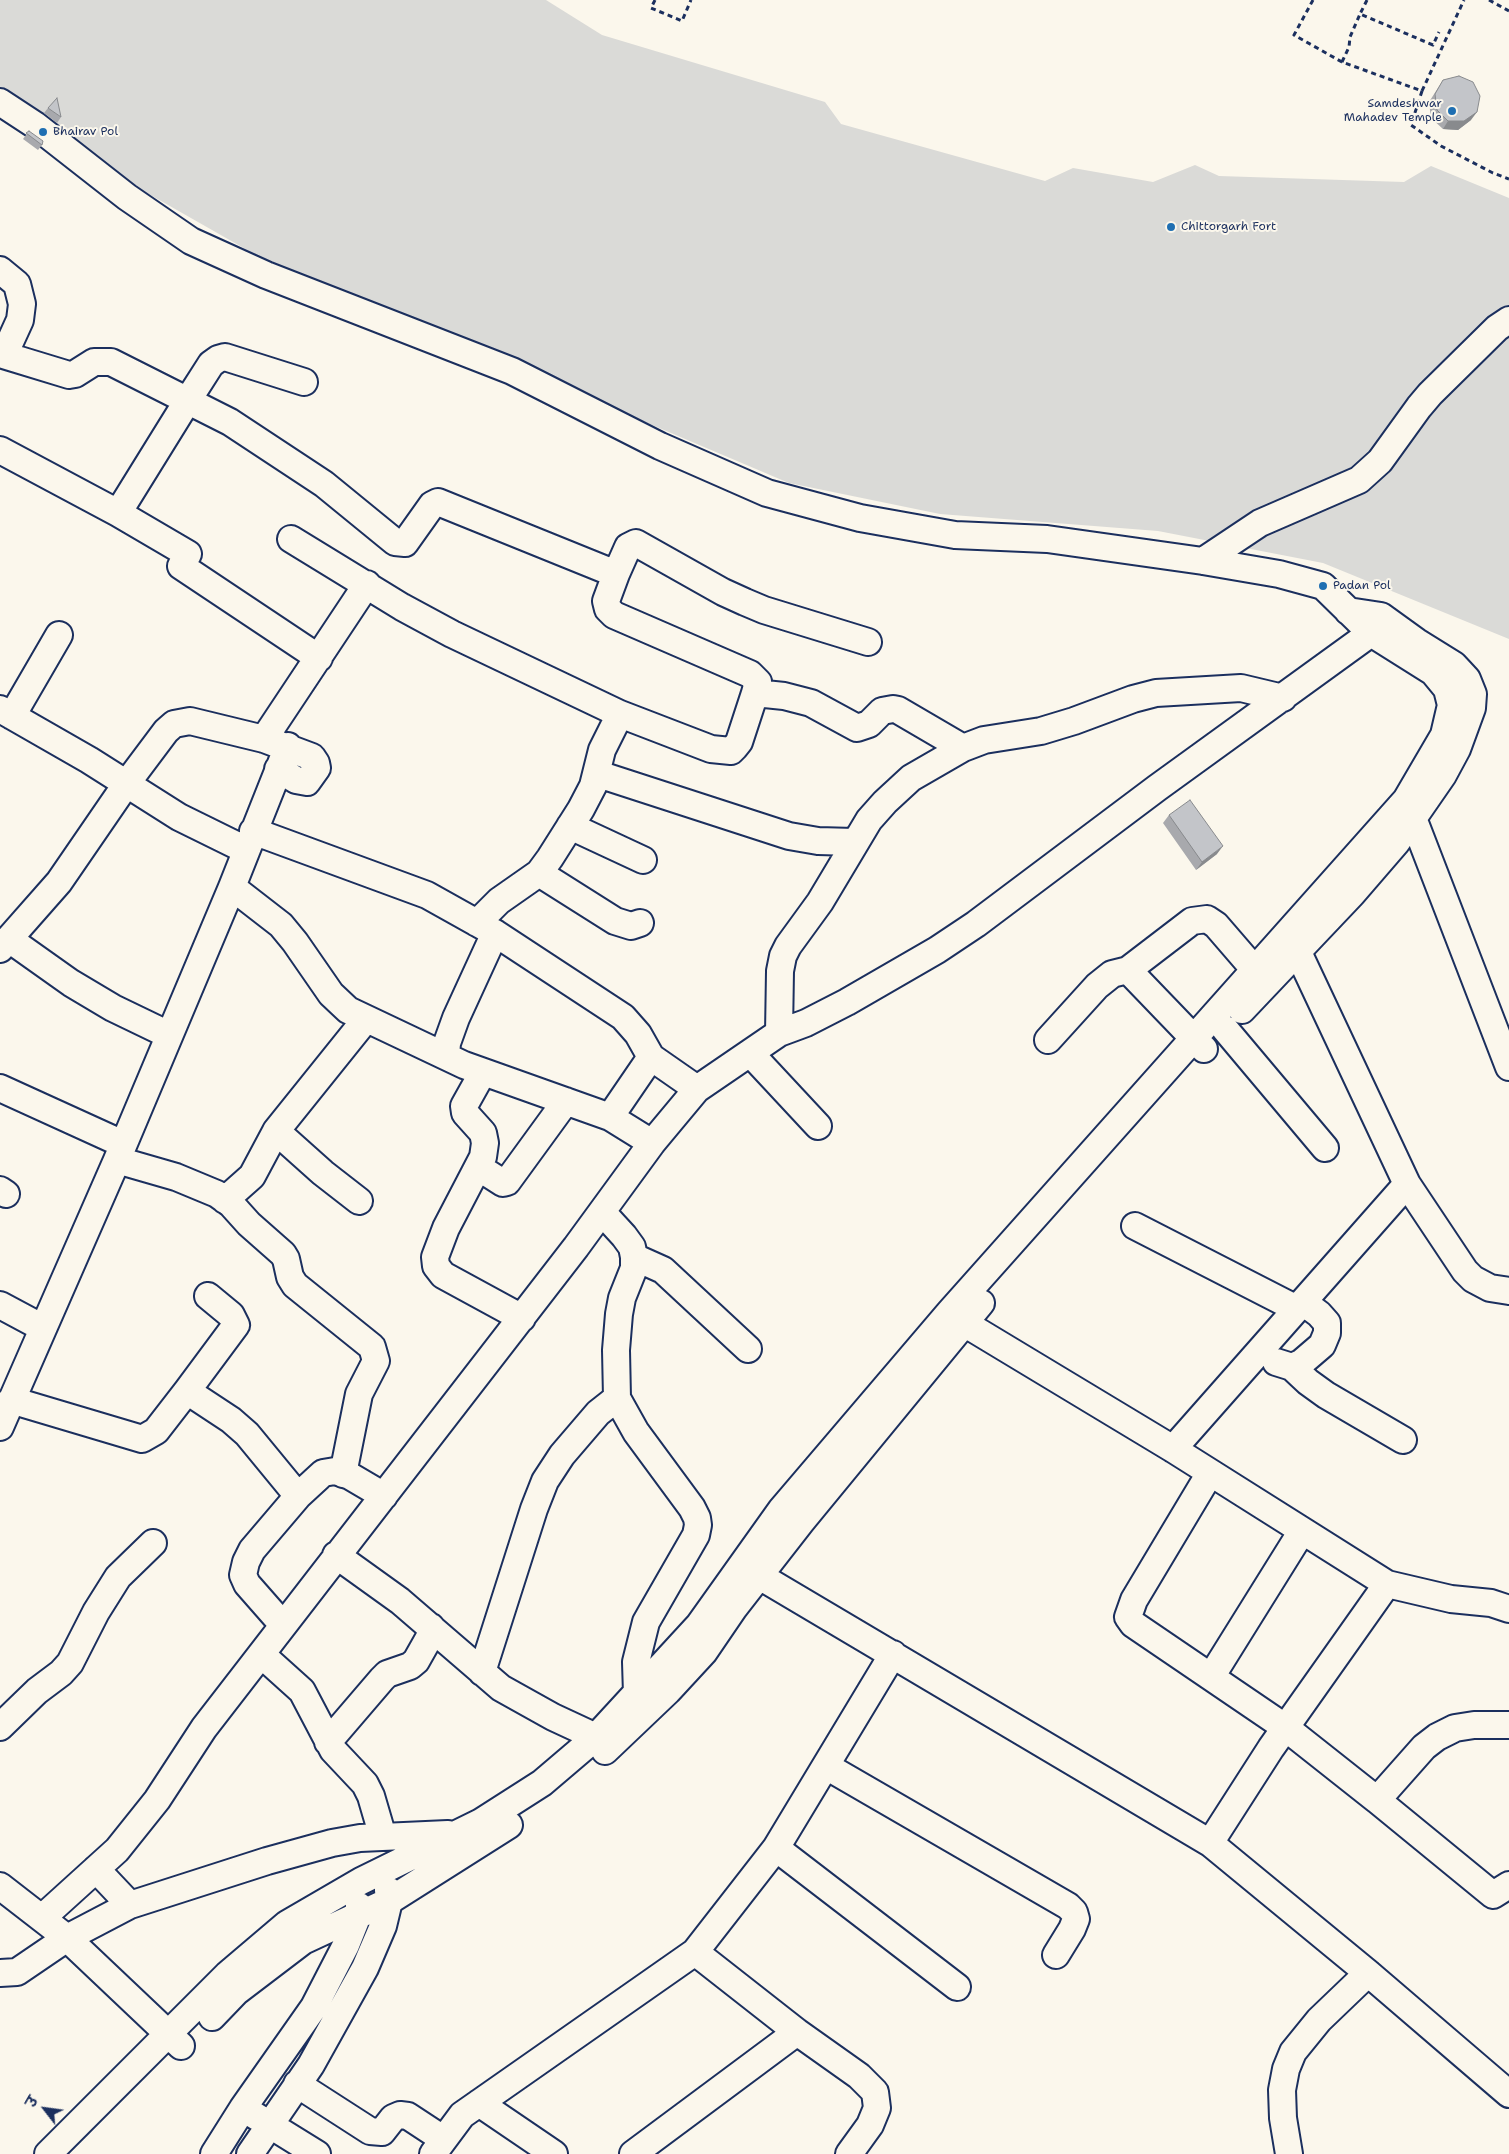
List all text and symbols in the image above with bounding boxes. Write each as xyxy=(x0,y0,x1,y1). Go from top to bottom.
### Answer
place label: Samdeshwar Mahadev Temple xyxy=(1344,97,1442,125)
marker: Samdeshwar Mahadev Temple xyxy=(1446,105,1458,117)
place label: Bhairav Pol xyxy=(53,125,118,139)
marker: Bhairav Pol xyxy=(37,126,49,138)
place label: Chittorgarh Fort xyxy=(1181,220,1276,234)
marker: Chittorgarh Fort xyxy=(1165,221,1177,233)
place label: Padan Pol xyxy=(1333,579,1391,593)
marker: Padan Pol xyxy=(1317,580,1329,592)
north arrow xyxy=(20,2084,70,2134)
text: उ xyxy=(22,2093,42,2110)

